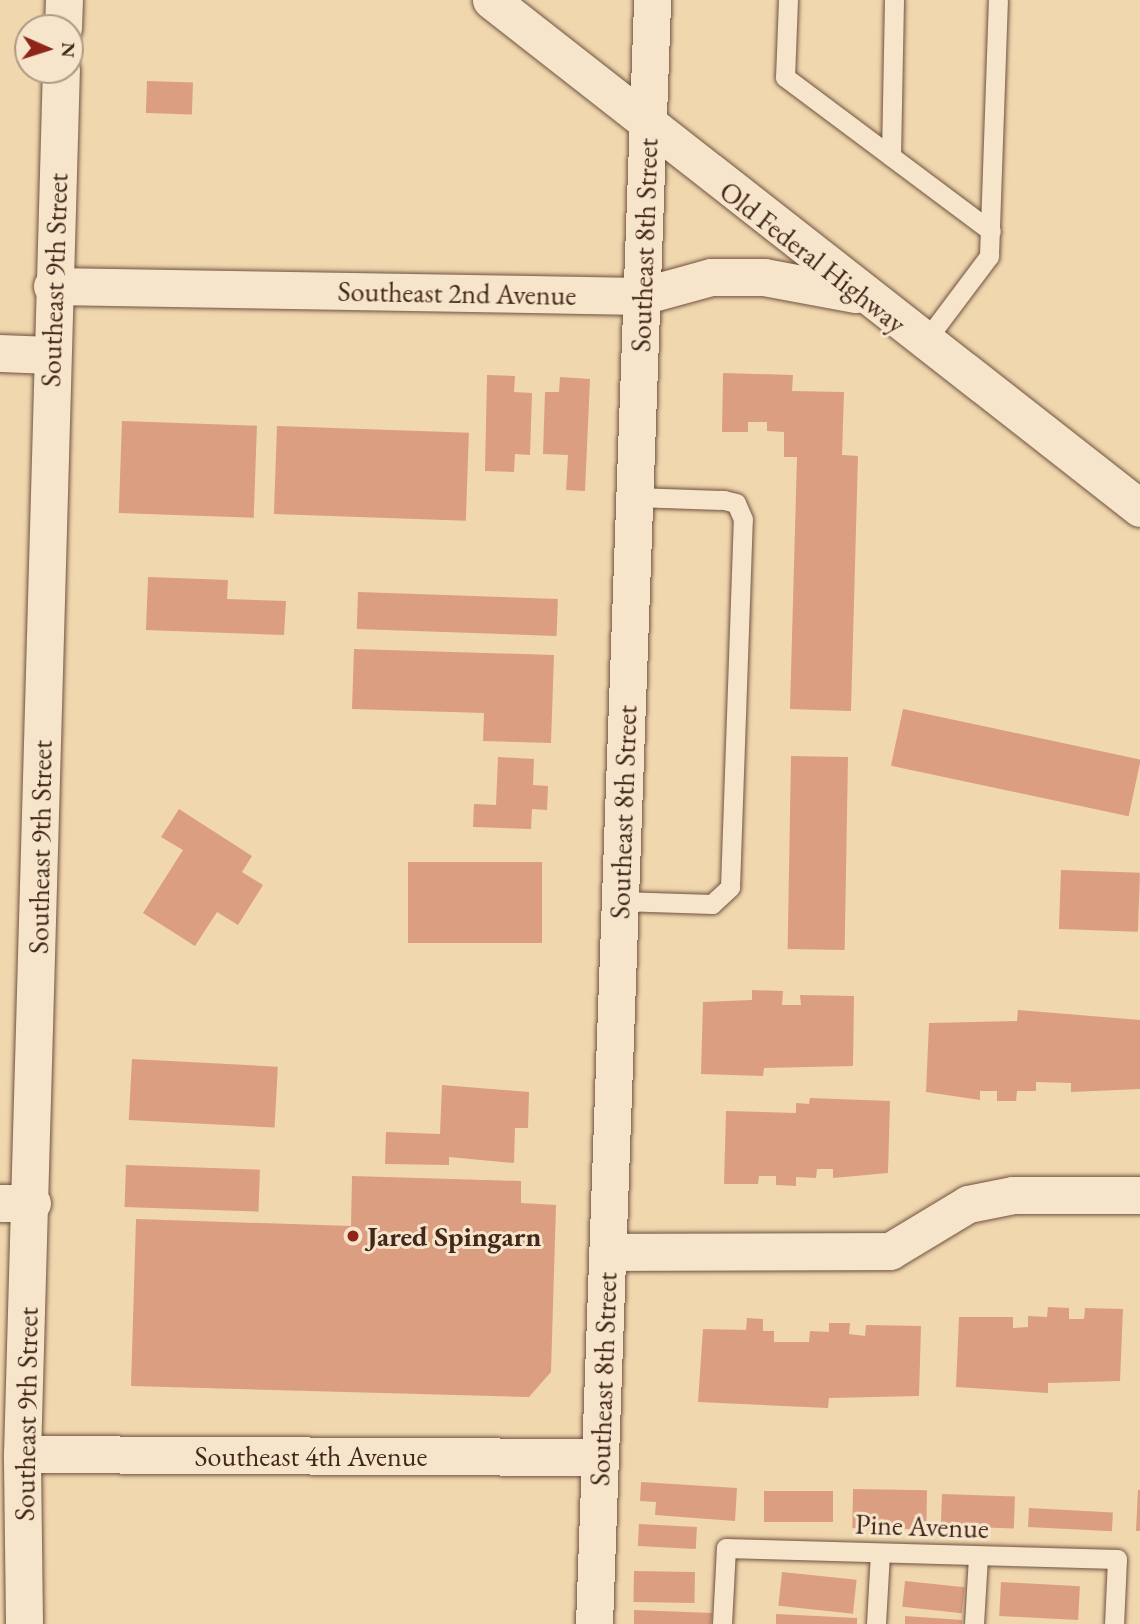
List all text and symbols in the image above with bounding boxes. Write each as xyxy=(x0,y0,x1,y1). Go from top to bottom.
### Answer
north arrow xyxy=(14,14,84,84)
text: N xyxy=(56,42,81,58)
street label: Southeast 8th Street xyxy=(623,137,665,353)
street label: Southeast 9th Street xyxy=(33,172,75,388)
street label: Old Federal Highway xyxy=(713,174,913,340)
street label: Southeast 2nd Avenue xyxy=(337,274,577,312)
street label: Southeast 8th Street xyxy=(602,704,644,920)
street label: Southeast 9th Street xyxy=(21,740,59,954)
place label: Jared Spingarn xyxy=(367,1219,541,1253)
marker: Jared Spingarn xyxy=(345,1228,361,1244)
street label: Southeast 8th Street xyxy=(582,1271,624,1487)
street label: Southeast 9th Street xyxy=(7,1307,45,1521)
street label: Southeast 4th Avenue xyxy=(195,1439,427,1473)
street label: Pine Avenue xyxy=(854,1507,990,1545)

